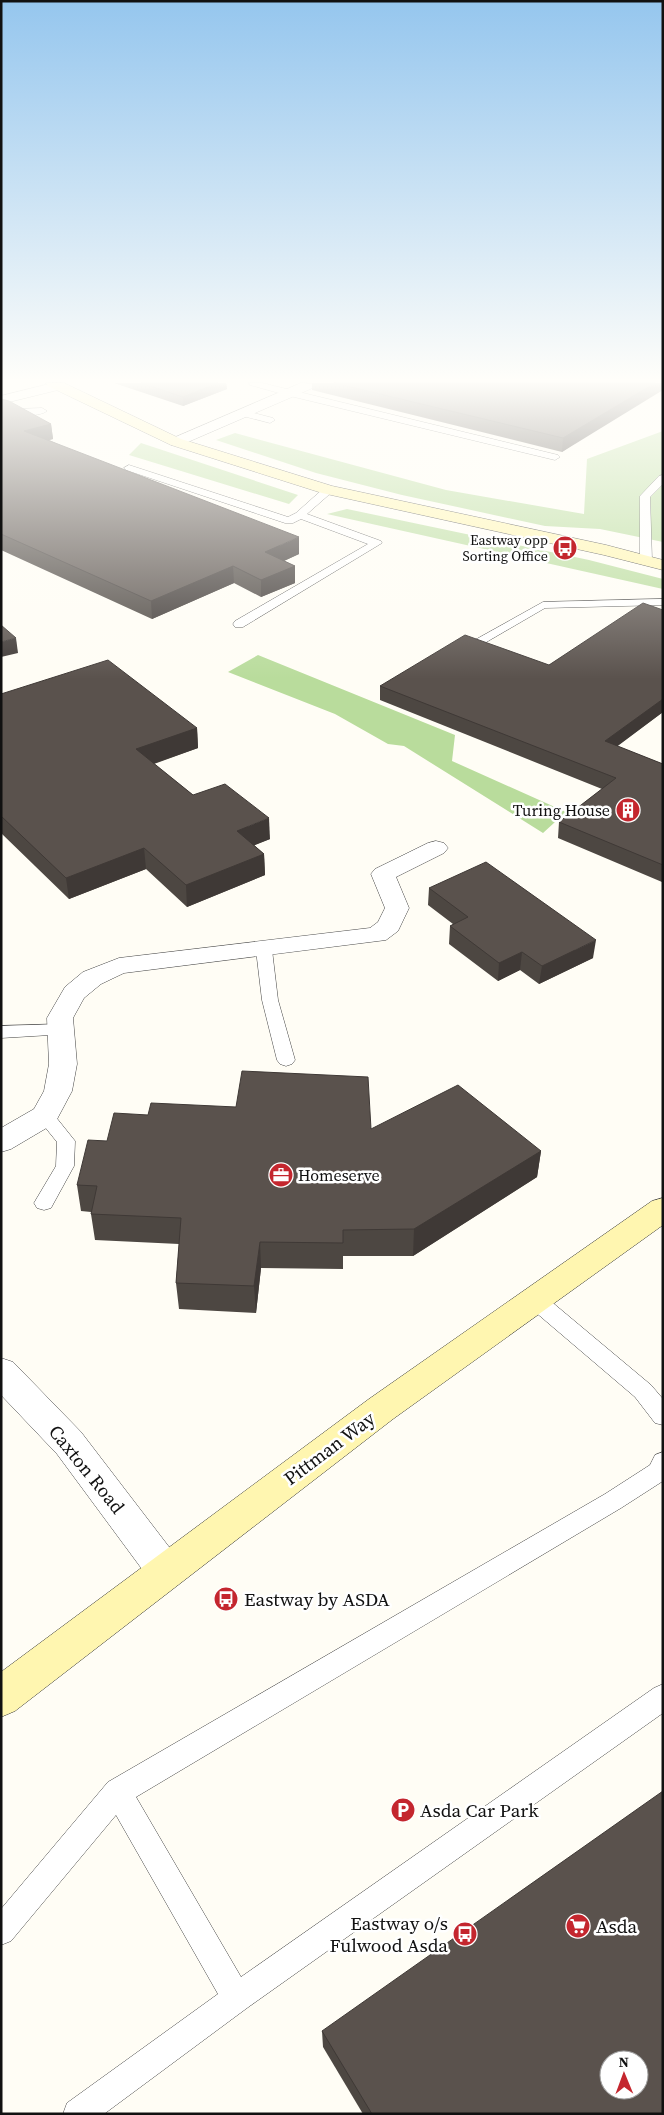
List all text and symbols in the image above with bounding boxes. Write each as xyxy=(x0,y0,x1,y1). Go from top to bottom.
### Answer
place label: Eastway opp Sorting Office xyxy=(463,530,548,566)
bus stop icon: Eastway opp Sorting Office xyxy=(552,535,578,561)
building icon: Turing House xyxy=(615,797,641,823)
place label: Turing House xyxy=(513,799,610,821)
office icon: Homeserve xyxy=(268,1162,294,1188)
place label: Homeserve xyxy=(298,1164,380,1186)
street label: Pittman Way xyxy=(278,1405,380,1491)
street label: Caxton Road xyxy=(43,1419,131,1519)
bus stop icon: Eastway by ASDA xyxy=(213,1586,239,1612)
place label: Eastway by ASDA xyxy=(244,1586,390,1612)
parking icon: Asda Car Park xyxy=(390,1797,416,1823)
place label: Asda Car Park xyxy=(420,1797,539,1823)
place label: Eastway o/s Fulwood Asda xyxy=(330,1910,448,1958)
supermarket icon: Asda xyxy=(565,1913,591,1939)
place label: Asda xyxy=(596,1913,637,1939)
bus stop icon: Eastway o/s Fulwood Asda xyxy=(452,1921,478,1947)
north arrow xyxy=(599,2050,649,2100)
text: N xyxy=(618,2052,629,2072)

